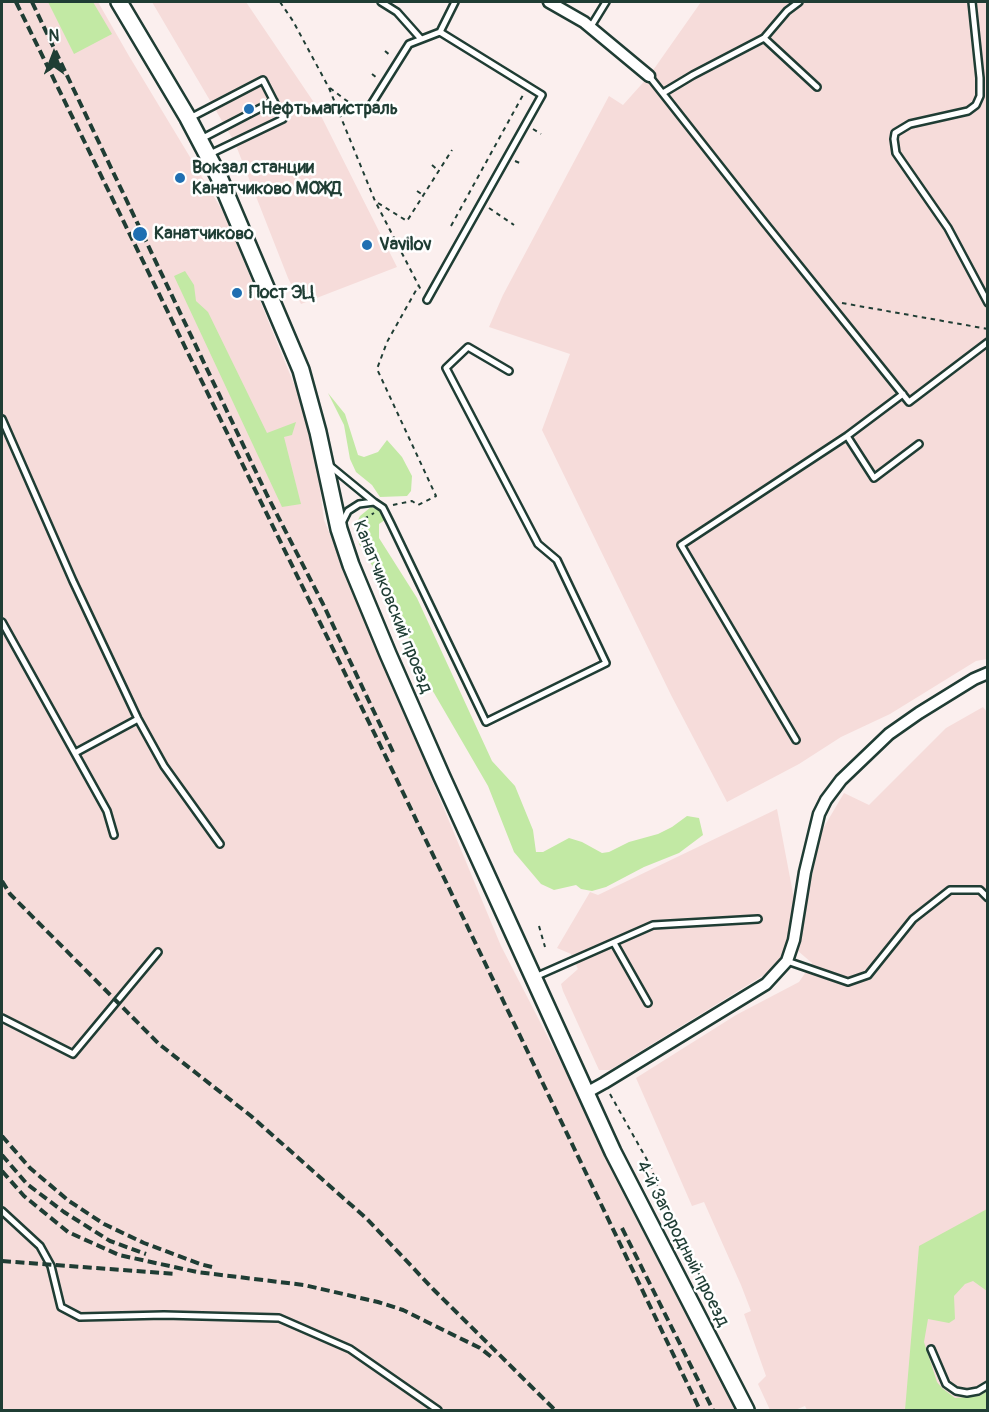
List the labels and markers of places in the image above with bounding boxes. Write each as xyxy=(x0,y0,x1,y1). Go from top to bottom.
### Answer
place label: Нефтьмагистраль xyxy=(261,98,398,120)
marker: Нефтьмагистраль xyxy=(242,102,256,116)
place label: Вокзал станции Канатчиково МОЖД xyxy=(192,157,342,200)
marker: Вокзал станции Канатчиково МОЖД xyxy=(173,171,187,185)
place label: Канатчиково xyxy=(154,223,254,245)
marker: Канатчиково xyxy=(131,225,149,243)
place label: Vavilov xyxy=(379,234,432,256)
marker: Vavilov xyxy=(360,238,374,252)
place label: Пост ЭЦ xyxy=(249,282,315,304)
marker: Пост ЭЦ xyxy=(230,286,244,300)

